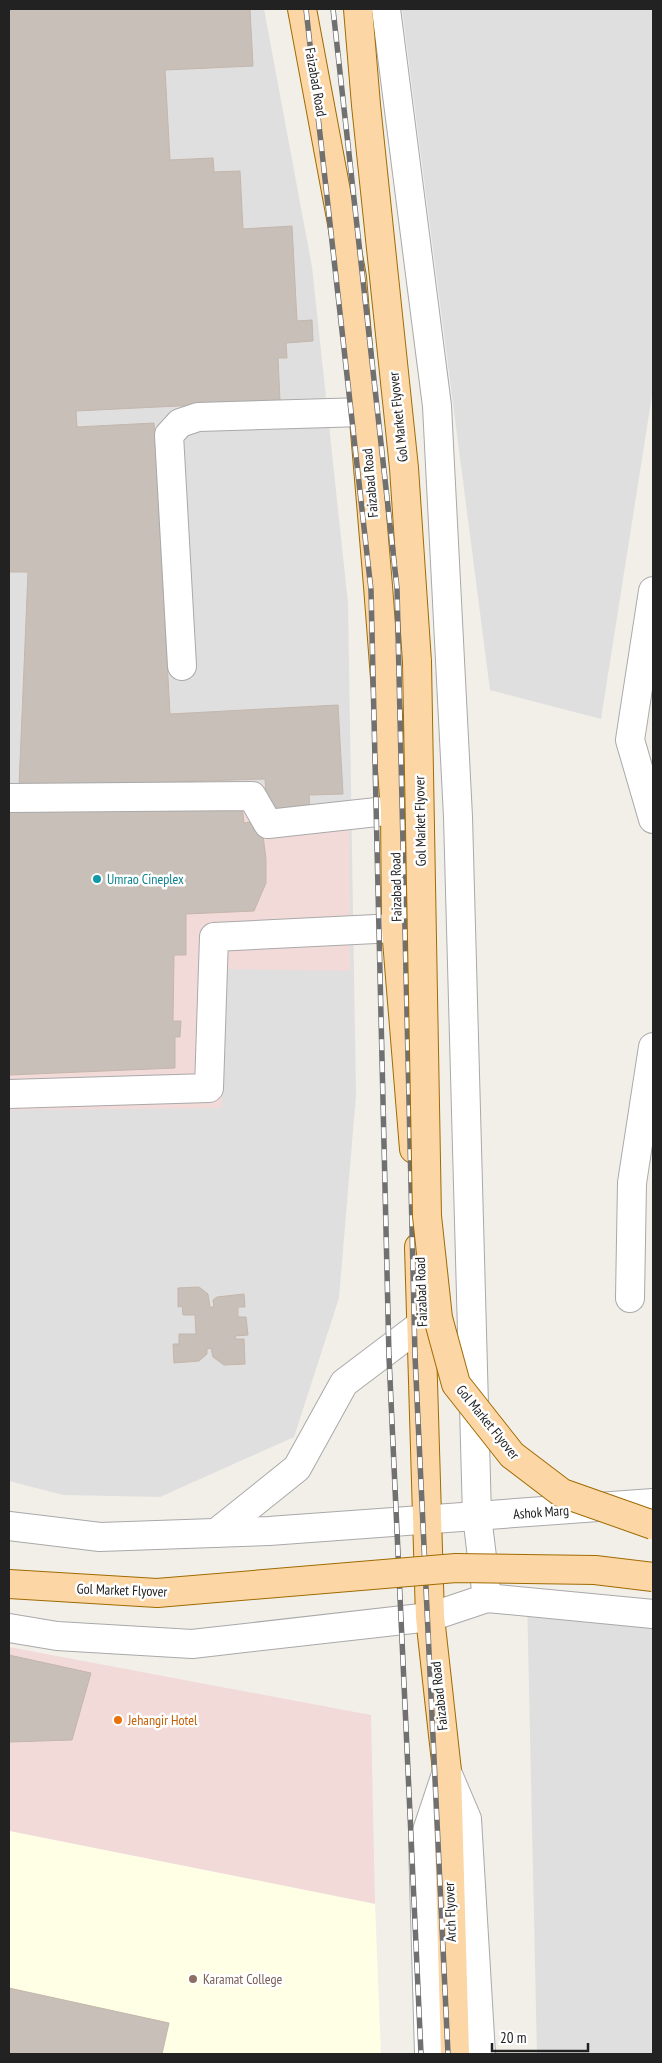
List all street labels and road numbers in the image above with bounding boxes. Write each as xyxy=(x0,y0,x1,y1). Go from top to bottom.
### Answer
street label: Faizabad Road xyxy=(301,46,331,118)
street label: Gol Market Flyover xyxy=(384,371,412,463)
street label: Faizabad Road xyxy=(358,448,382,518)
street label: Gol Market Flyover xyxy=(410,775,430,866)
street label: Faizabad Road xyxy=(386,852,406,922)
street label: Faizabad Road xyxy=(411,1257,431,1327)
street label: Gol Market Flyover xyxy=(452,1381,524,1463)
street label: Ashok Marg xyxy=(512,1501,570,1523)
street label: Gol Market Flyover xyxy=(76,1579,168,1601)
street label: Faizabad Road xyxy=(426,1660,452,1732)
street label: Arch Flyover xyxy=(440,1882,460,1942)

